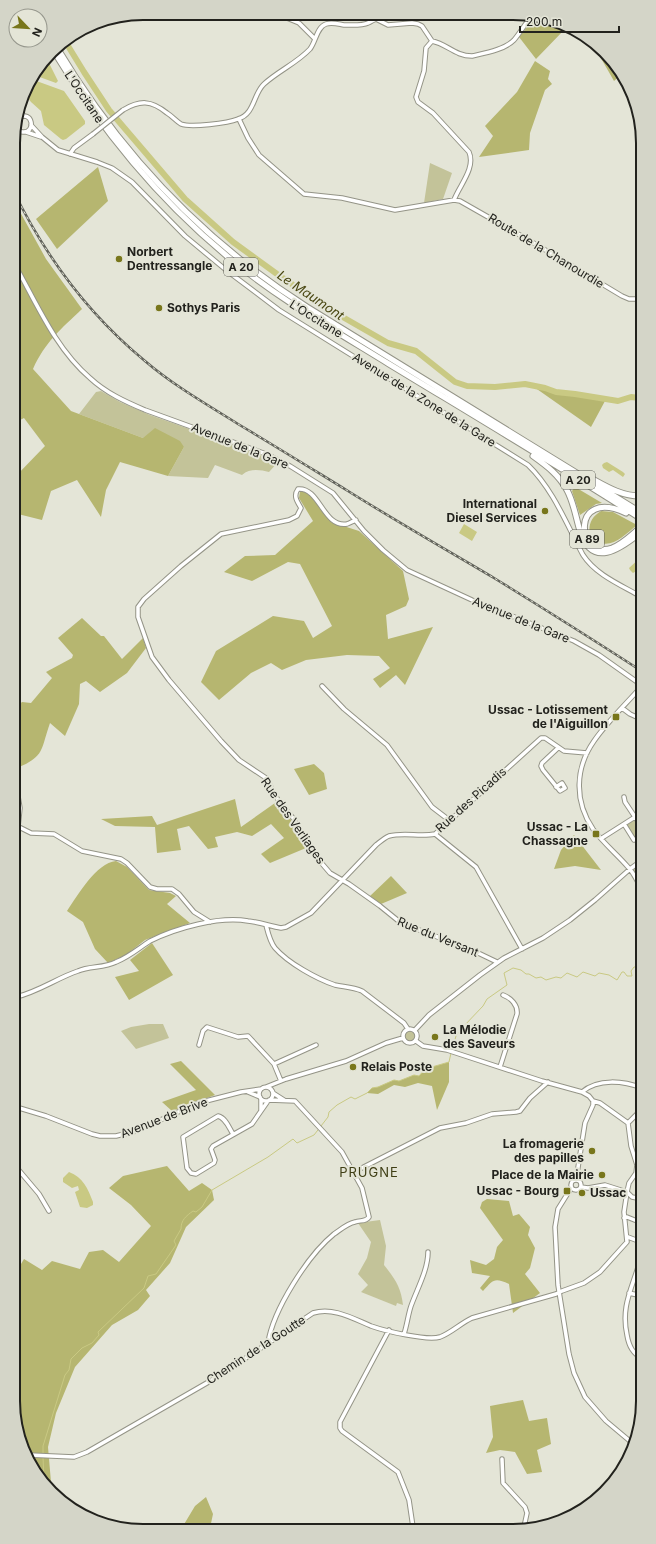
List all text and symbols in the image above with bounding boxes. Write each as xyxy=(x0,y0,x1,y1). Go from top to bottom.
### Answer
north arrow xyxy=(8,8,48,48)
scale bar xyxy=(520,8,619,34)
text: 200 m xyxy=(526,14,562,29)
text: N xyxy=(29,25,45,39)
street label: L'Occitane xyxy=(61,68,107,126)
street label: Route de la Chanourdie xyxy=(486,210,607,291)
place label: Norbert Dentressangle xyxy=(127,244,212,273)
marker: Norbert Dentressangle xyxy=(114,254,124,264)
road number: A 20 xyxy=(224,258,258,276)
water label: Le Maumont xyxy=(275,267,348,324)
street label: L'Occitane xyxy=(287,296,346,341)
place label: Sothys Paris xyxy=(167,300,241,315)
marker: Sothys Paris xyxy=(154,303,164,313)
street label: Avenue de la Zone de la Gare xyxy=(350,349,499,450)
street label: Avenue de la Gare xyxy=(189,419,291,472)
road number: A 20 xyxy=(561,471,595,489)
place label: International Diesel Services xyxy=(447,496,537,525)
marker: International Diesel Services xyxy=(540,506,550,516)
road number: A 89 xyxy=(570,530,604,548)
street label: Avenue de la Gare xyxy=(470,593,572,646)
place label: Ussac - Lotissement de l'Aiguillon xyxy=(488,702,609,731)
marker: Ussac - Lotissement de l'Aiguillon xyxy=(611,712,621,722)
street label: Rue des Picadis xyxy=(432,764,509,835)
street label: Rue des Verliages xyxy=(258,775,329,867)
place label: Ussac - La Chassagne xyxy=(522,819,588,848)
marker: Ussac - La Chassagne xyxy=(591,829,601,839)
street label: Rue du Versant xyxy=(395,913,481,960)
place label: La Mélodie des Saveurs xyxy=(443,1022,515,1051)
marker: La Mélodie des Saveurs xyxy=(430,1032,440,1042)
place label: Relais Poste xyxy=(361,1059,432,1074)
marker: Relais Poste xyxy=(348,1062,358,1072)
street label: Avenue de Brive xyxy=(118,1094,210,1141)
place label: La fromagerie des papilles xyxy=(503,1136,584,1165)
marker: La fromagerie des papilles xyxy=(587,1146,597,1156)
district label: PRUGNE xyxy=(339,1164,399,1180)
place label: Place de la Mairie xyxy=(492,1167,594,1182)
marker: Place de la Mairie xyxy=(597,1170,607,1180)
place label: Ussac - Bourg xyxy=(477,1183,559,1198)
place label: Ussac xyxy=(590,1185,626,1200)
marker: Ussac - Bourg xyxy=(562,1186,572,1196)
marker: Ussac xyxy=(577,1188,587,1198)
street label: Chemin de la Goutte xyxy=(203,1312,308,1387)

